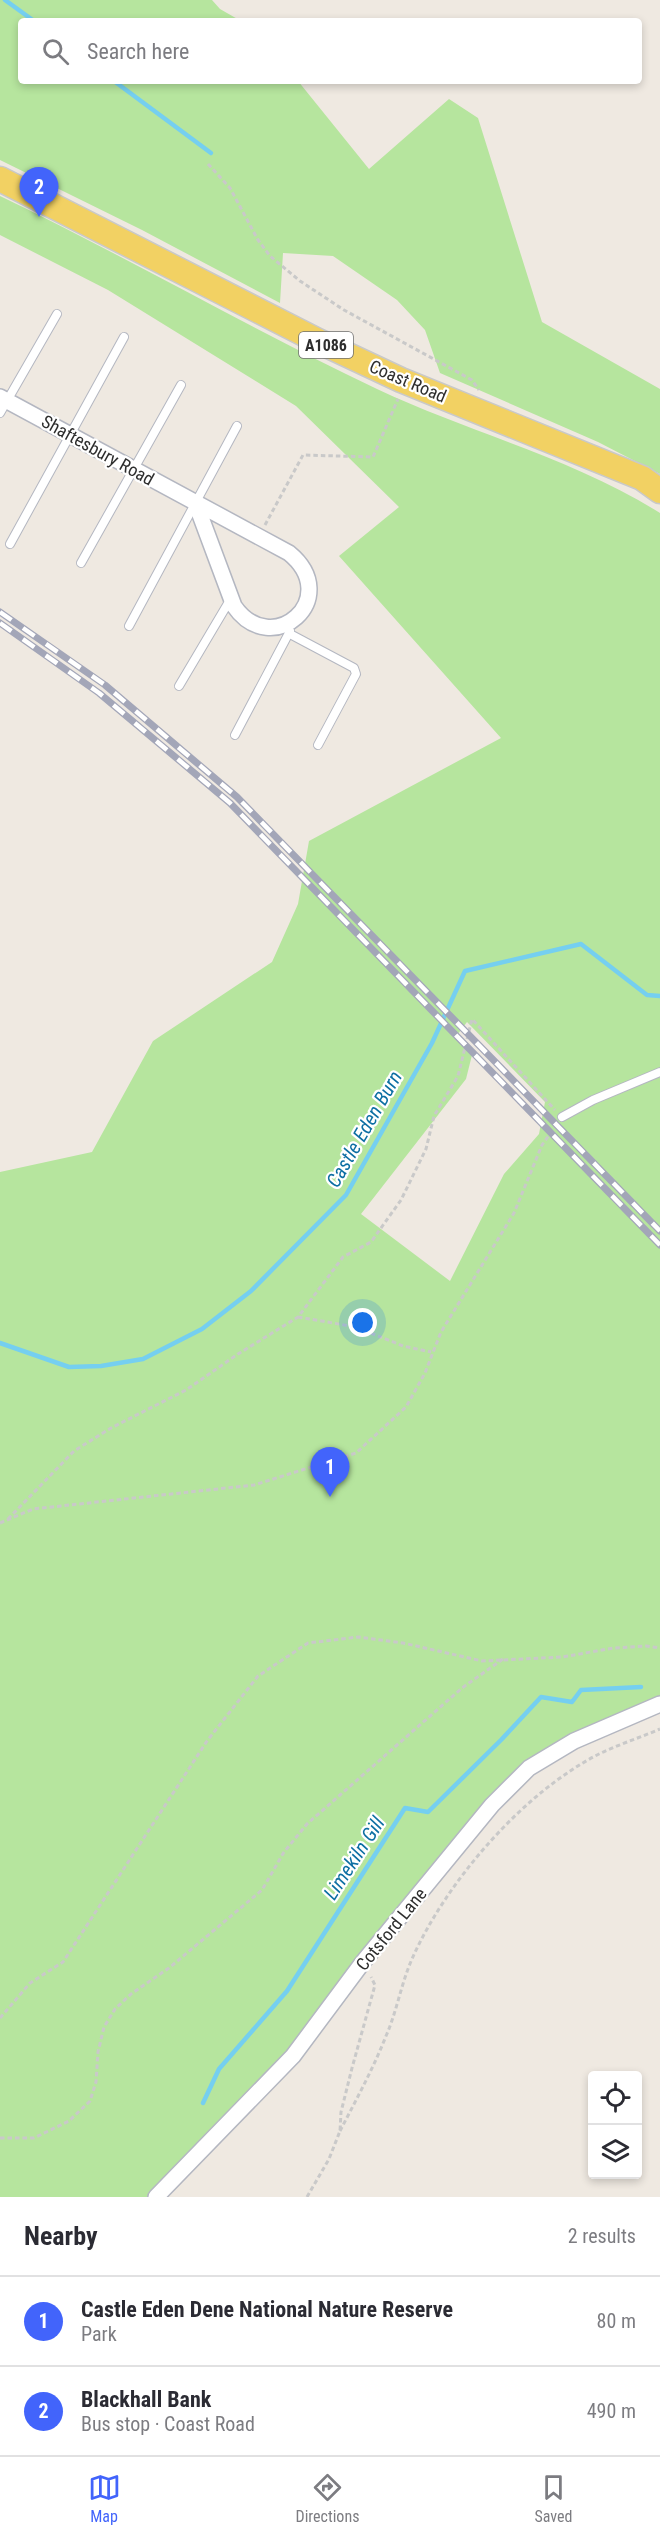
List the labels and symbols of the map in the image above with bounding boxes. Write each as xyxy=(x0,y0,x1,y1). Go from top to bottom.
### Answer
pin: 2 xyxy=(20,168,58,217)
road number: A1086 xyxy=(299,332,353,358)
street label: Coast Road xyxy=(366,355,450,407)
street label: Shaftesbury Road xyxy=(38,410,158,490)
water label: Castle Eden Burn xyxy=(321,1067,407,1191)
your location xyxy=(348,1308,377,1337)
pin: 1 xyxy=(310,1448,350,1497)
water label: Limekiln Gill xyxy=(318,1812,390,1904)
street label: Cotsford Lane xyxy=(351,1883,431,1975)

